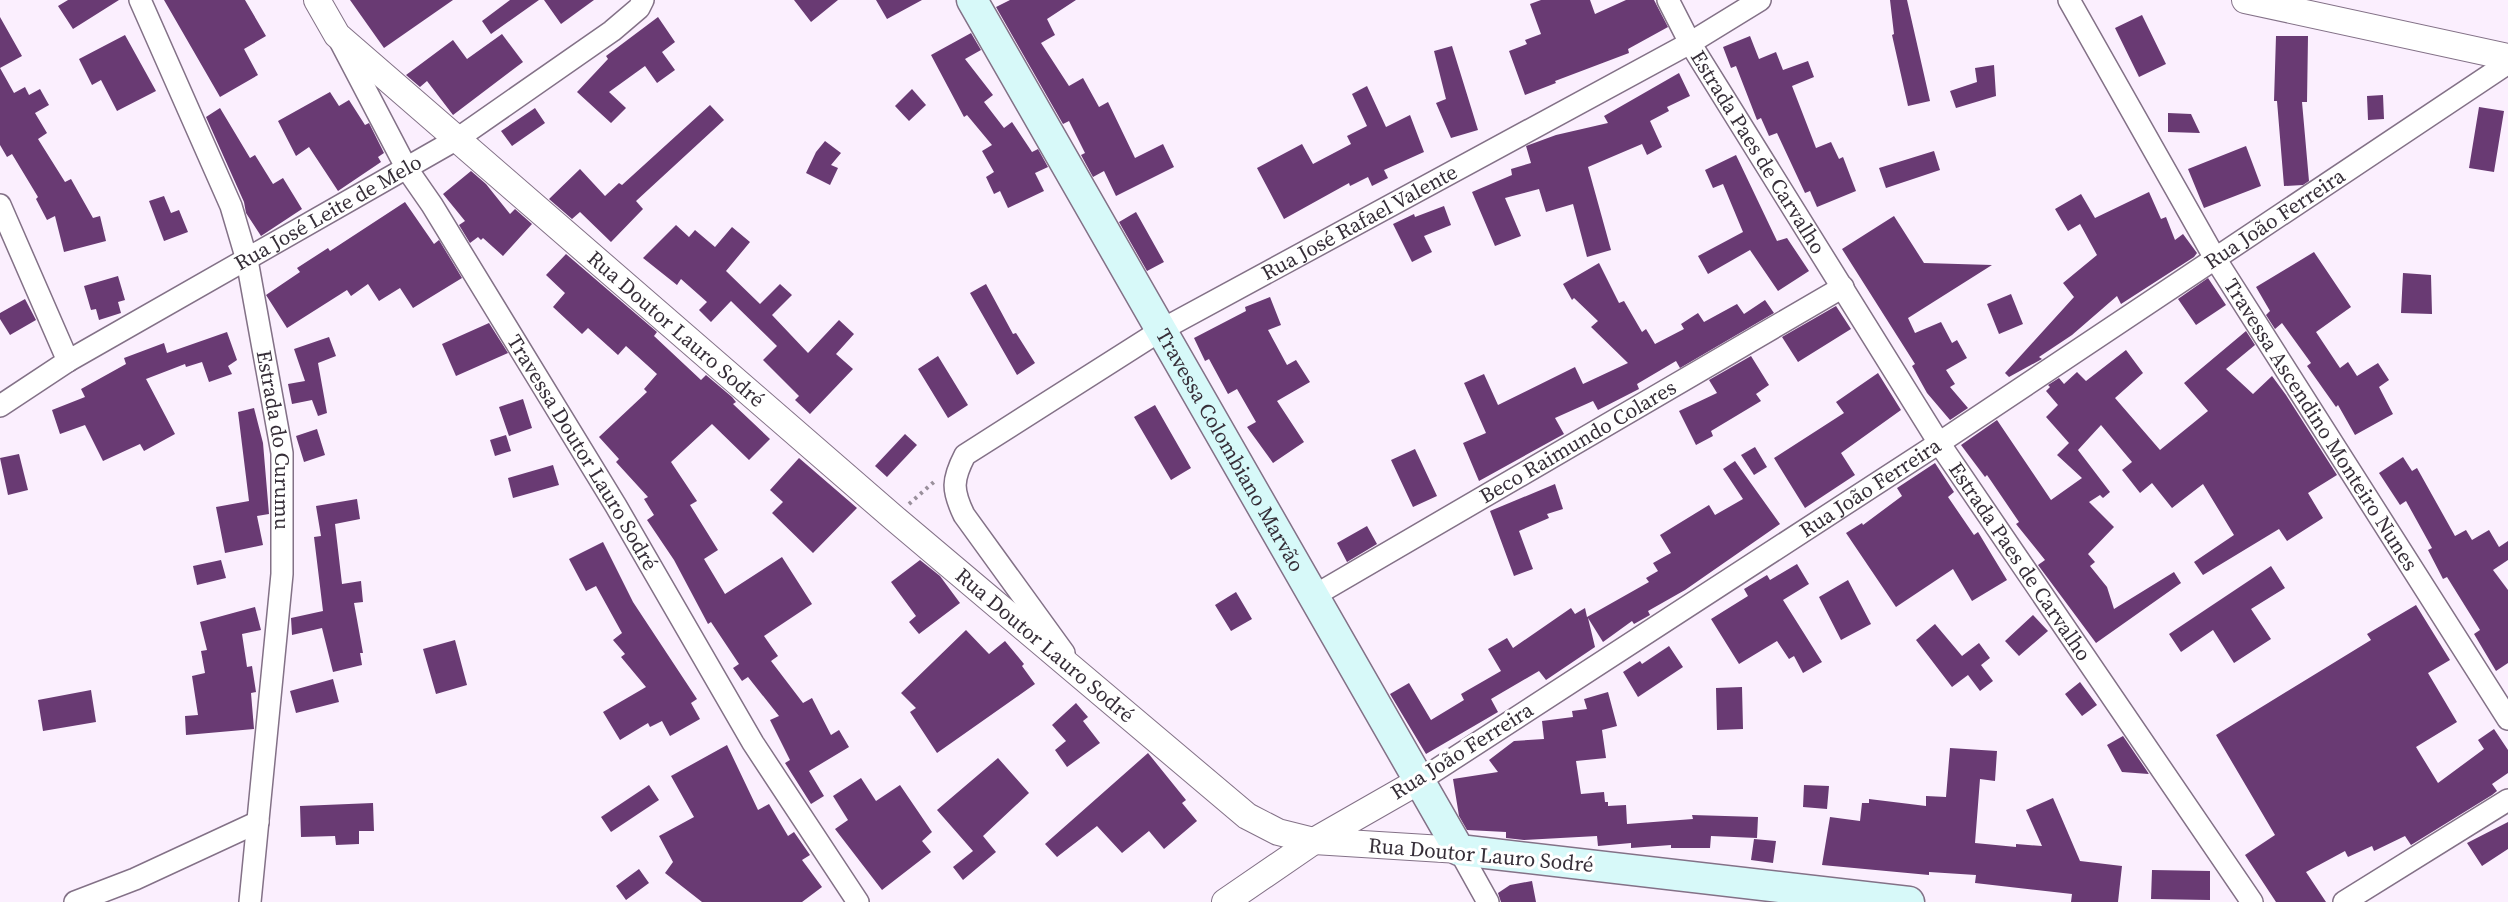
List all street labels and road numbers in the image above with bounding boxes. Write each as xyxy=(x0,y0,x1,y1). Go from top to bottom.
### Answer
street label: Estrada Paes de Carvalho xyxy=(1684,45,1833,259)
street label: Rua José Leite de Melo xyxy=(229,147,427,277)
street label: Rua José Rafael Valente xyxy=(1256,157,1462,287)
street label: Rua João Ferreira xyxy=(2199,161,2351,276)
street label: Rua Doutor Lauro Sodré xyxy=(581,244,771,414)
street label: Travessa Ascendino Monteiro Nunes xyxy=(2217,273,2425,576)
street label: Travessa Colombiano Marvão xyxy=(1149,323,1312,577)
street label: Travessa Doutor Lauro Sodré xyxy=(501,329,665,576)
street label: Estrada do Curumu xyxy=(250,348,297,530)
street label: Beco Raimundo Colares xyxy=(1474,372,1681,510)
street label: Rua João Ferreira xyxy=(1793,431,1946,544)
street label: Estrada Paes de Carvalho xyxy=(1942,456,2098,667)
street label: Rua Doutor Lauro Sodré xyxy=(949,561,1141,729)
street label: Rua João Ferreira xyxy=(1385,695,1539,806)
street label: Rua Doutor Lauro Sodré xyxy=(1367,830,1595,879)

